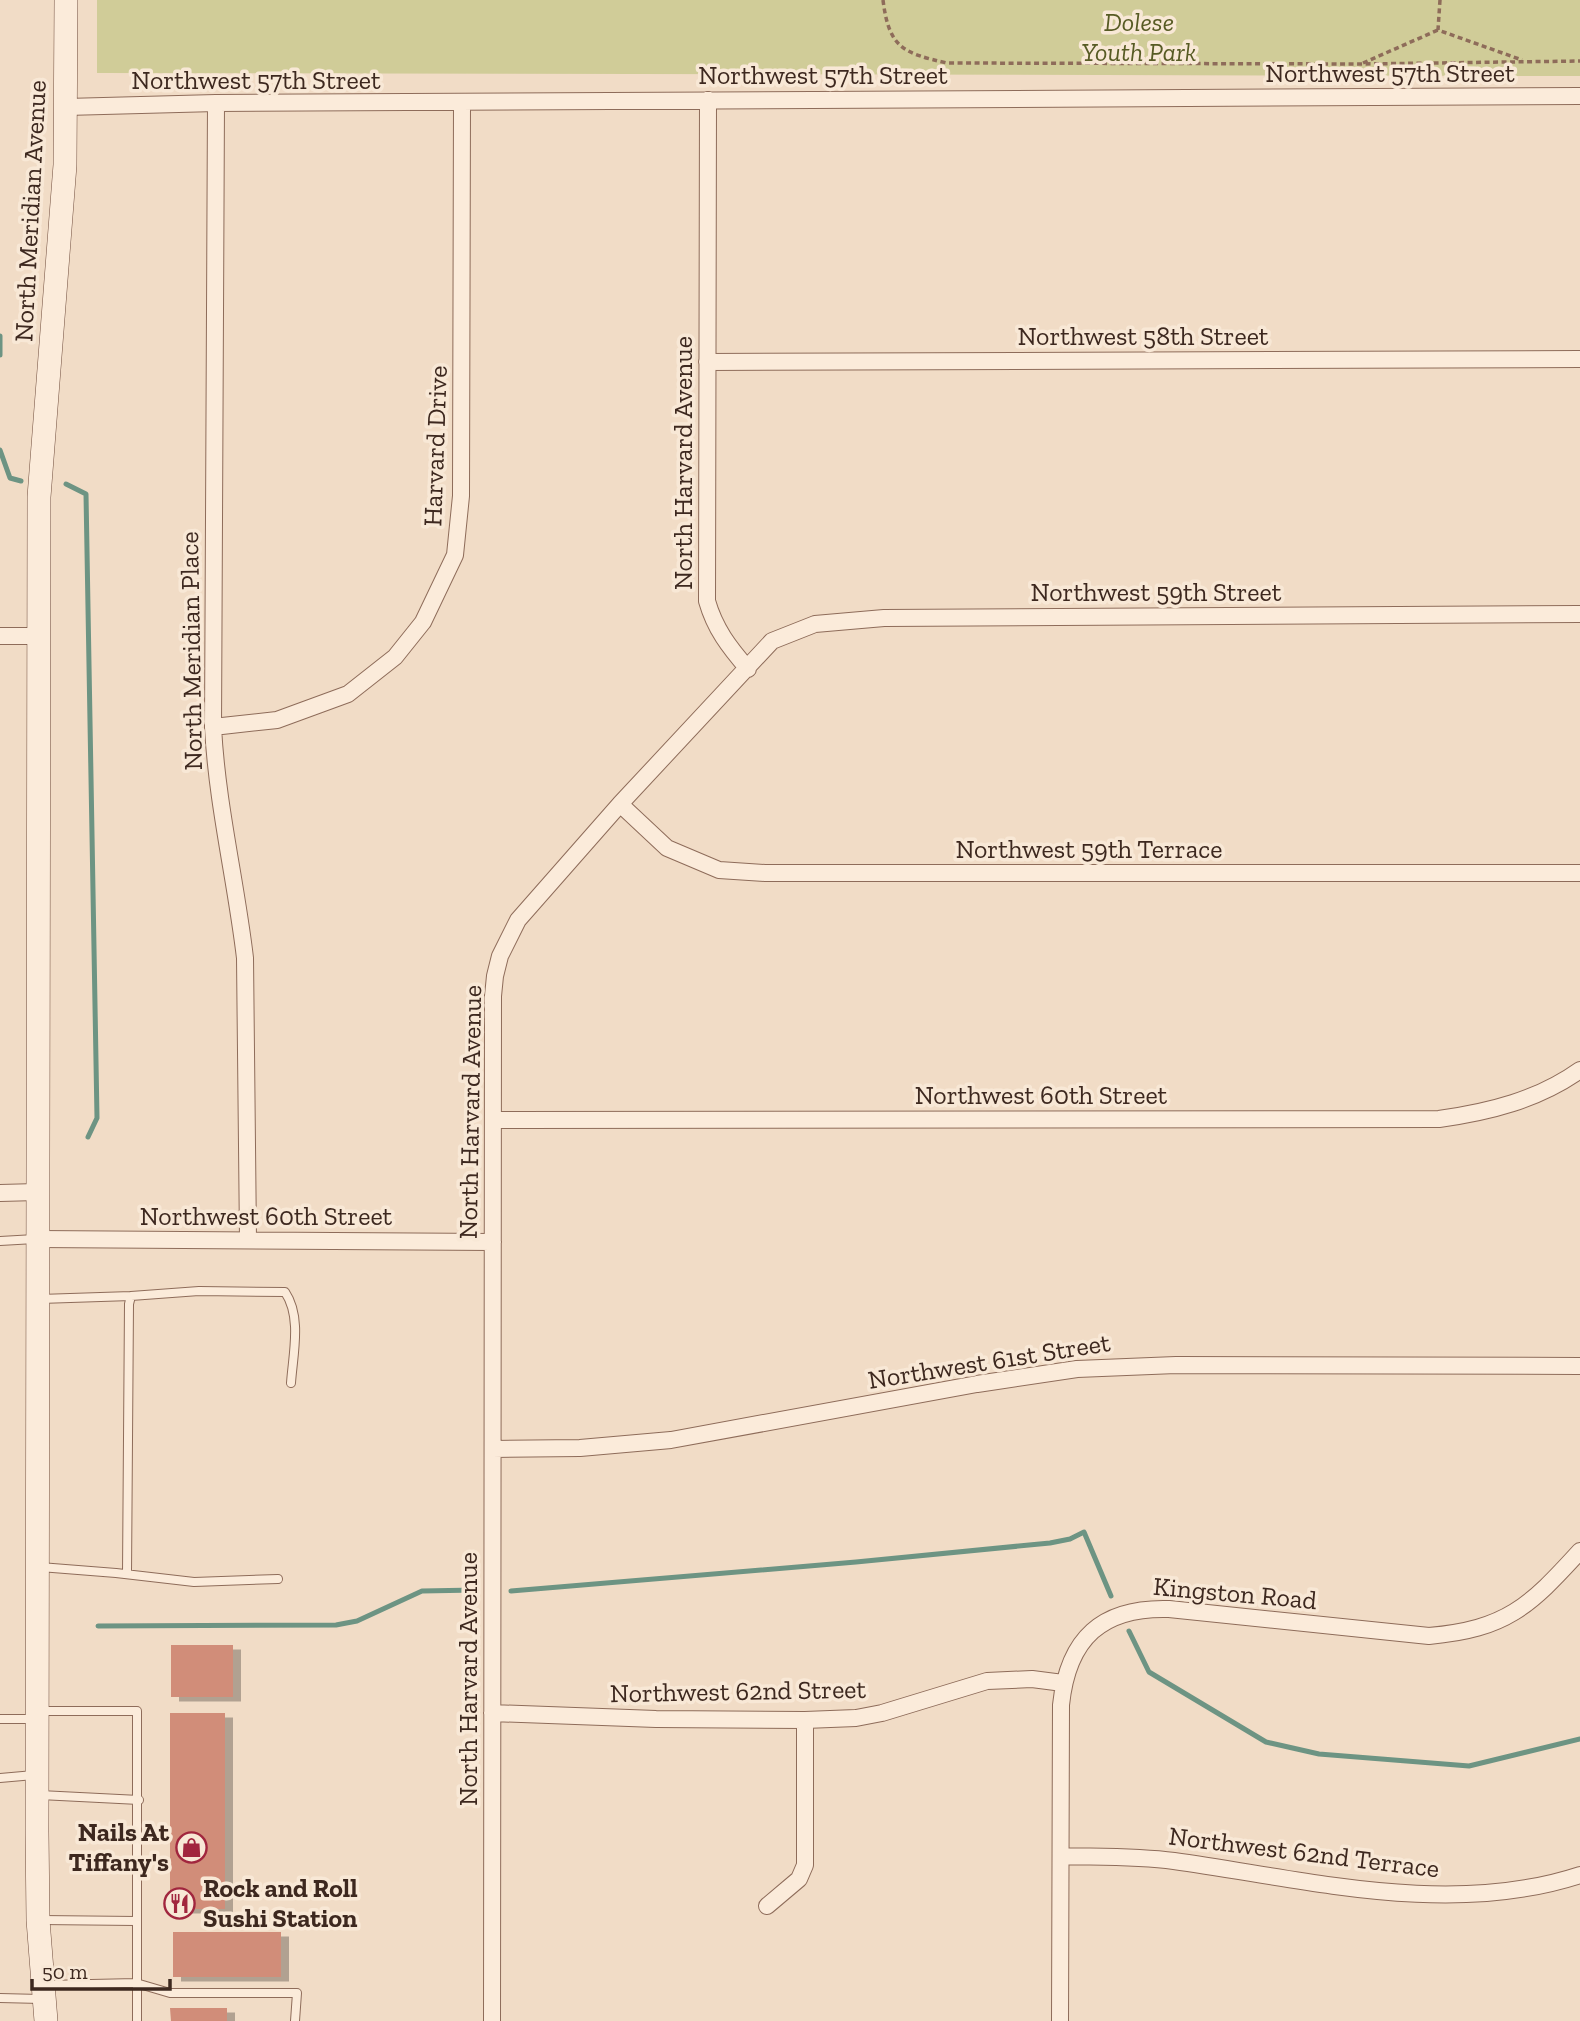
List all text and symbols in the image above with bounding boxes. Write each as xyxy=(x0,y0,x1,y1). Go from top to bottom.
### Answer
park label: Dolese Youth Park xyxy=(1082,6,1196,68)
street label: Northwest 57th Street xyxy=(1265,57,1515,89)
street label: Northwest 57th Street xyxy=(698,59,948,91)
street label: Northwest 57th Street xyxy=(131,64,381,96)
street label: North Meridian Avenue xyxy=(7,79,53,343)
street label: Northwest 58th Street xyxy=(1017,320,1269,352)
street label: North Harvard Avenue xyxy=(667,336,699,590)
street label: Harvard Drive xyxy=(416,365,454,527)
street label: North Meridian Place xyxy=(173,531,209,771)
street label: Northwest 59th Street xyxy=(1031,576,1282,608)
street label: Northwest 59th Terrace xyxy=(955,833,1223,865)
street label: North Harvard Avenue xyxy=(452,985,488,1239)
street label: Northwest 60th Street xyxy=(915,1079,1168,1111)
street label: Northwest 60th Street xyxy=(140,1200,393,1232)
street label: Northwest 61st Street xyxy=(866,1326,1113,1396)
street label: North Harvard Avenue xyxy=(452,1552,484,1806)
street label: Kingston Road xyxy=(1152,1570,1318,1616)
street label: Northwest 62nd Street xyxy=(610,1673,867,1709)
place label: Nails At Tiffany's xyxy=(68,1816,170,1878)
street label: Northwest 62nd Terrace xyxy=(1167,1820,1441,1884)
shop icon: Nails At Tiffany's xyxy=(175,1830,209,1864)
place label: Rock and Roll Sushi Station xyxy=(203,1872,358,1934)
restaurant icon: Rock and Roll Sushi Station xyxy=(163,1886,197,1920)
scale bar xyxy=(32,1948,170,1992)
text: 50 m xyxy=(42,1959,88,1984)

